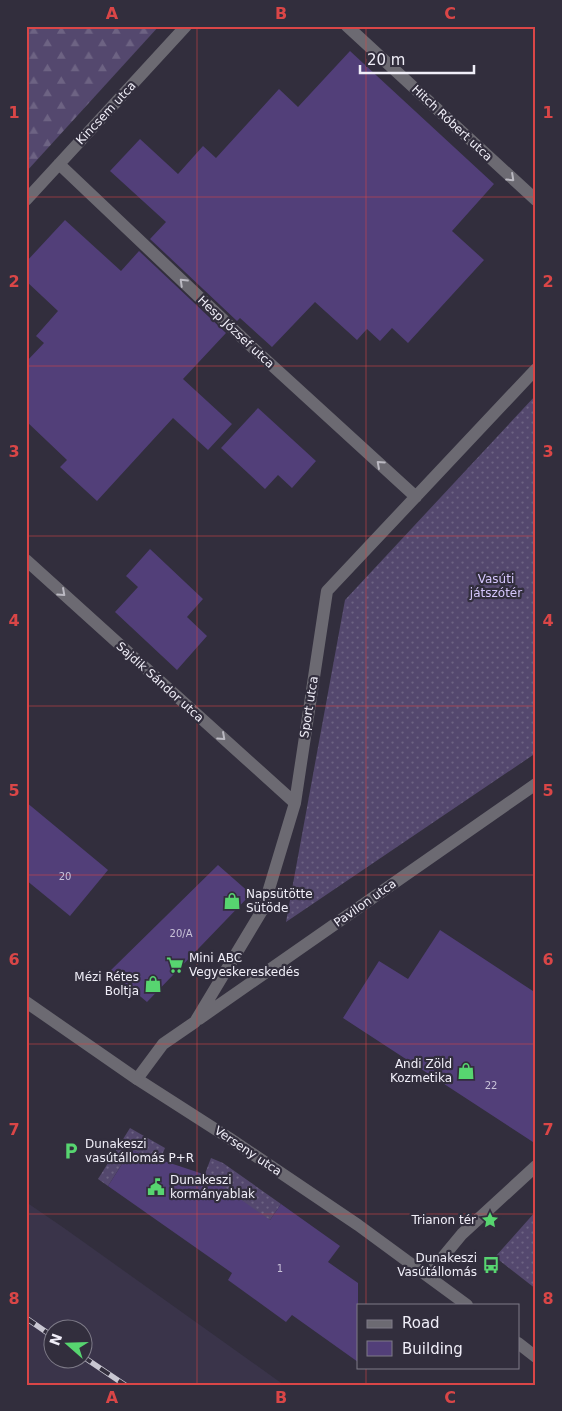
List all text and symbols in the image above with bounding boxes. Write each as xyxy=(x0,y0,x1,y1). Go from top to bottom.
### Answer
text: A xyxy=(106,4,119,23)
text: B xyxy=(275,4,287,23)
text: C xyxy=(444,4,456,23)
scale bar xyxy=(360,42,473,74)
text: 20 m xyxy=(367,51,405,69)
street label: Kincsem utca xyxy=(73,79,139,147)
street label: Hitch Róbert utca xyxy=(409,82,495,164)
text: 1 xyxy=(8,103,20,122)
text: 1 xyxy=(542,103,554,122)
one-way arrow xyxy=(506,172,515,181)
text: 2 xyxy=(8,272,20,291)
text: 2 xyxy=(542,272,554,291)
one-way arrow xyxy=(180,279,189,288)
street label: Hesp József utca xyxy=(195,293,277,371)
text: 3 xyxy=(8,442,20,461)
text: 3 xyxy=(542,442,554,461)
one-way arrow xyxy=(376,461,385,470)
park label: Vasúti játszótér xyxy=(469,572,522,600)
one-way arrow xyxy=(57,587,66,596)
text: 4 xyxy=(8,611,20,630)
text: 4 xyxy=(542,611,554,630)
street label: Sajdik Sándor utca xyxy=(113,639,207,725)
street label: Sport utca xyxy=(297,675,321,739)
one-way arrow xyxy=(216,731,225,740)
text: 5 xyxy=(8,781,20,800)
text: 5 xyxy=(542,781,554,800)
house number: 20 xyxy=(59,871,71,882)
street label: Pavilon utca xyxy=(331,876,399,930)
place label: Napsütötte Sütöde xyxy=(246,887,313,915)
shop icon: Napsütötte Sütöde xyxy=(222,891,242,911)
house number: 20/A xyxy=(170,928,193,939)
text: 6 xyxy=(8,950,20,969)
text: 6 xyxy=(542,950,554,969)
place label: Mini ABC Vegyeskereskedés xyxy=(189,951,299,979)
supermarket icon: Mini ABC Vegyeskereskedés xyxy=(165,955,185,975)
place label: Mézi Rétes Boltja xyxy=(74,970,139,998)
shop icon: Mézi Rétes Boltja xyxy=(143,974,163,994)
place label: Andi Zöld Kozmetika xyxy=(390,1057,452,1085)
shop icon: Andi Zöld Kozmetika xyxy=(456,1061,476,1081)
house number: 22 xyxy=(485,1080,497,1091)
text: 7 xyxy=(8,1120,20,1139)
text: 7 xyxy=(542,1120,554,1139)
street label: Verseny utca xyxy=(212,1123,284,1179)
place label: Dunakeszi vasútállomás P+R xyxy=(85,1137,194,1165)
parking icon: Dunakeszi vasútállomás P+R xyxy=(61,1141,81,1161)
place label: Dunakeszi kormányablak xyxy=(170,1173,255,1201)
public building icon: Dunakeszi kormányablak xyxy=(146,1177,166,1197)
place icon: Trianon tér xyxy=(480,1210,500,1230)
place label: Trianon tér xyxy=(410,1213,476,1227)
place label: Dunakeszi Vasútállomás xyxy=(397,1251,477,1279)
bus stop icon: Dunakeszi Vasútállomás xyxy=(481,1255,501,1275)
house number: 1 xyxy=(277,1263,283,1274)
text: 8 xyxy=(8,1289,20,1308)
text: 8 xyxy=(542,1289,554,1308)
legend xyxy=(357,1304,520,1368)
text: Road xyxy=(402,1314,440,1332)
north arrow xyxy=(42,1318,92,1368)
text: N xyxy=(46,1331,65,1348)
text: Building xyxy=(402,1340,463,1358)
text: A xyxy=(106,1388,119,1407)
text: B xyxy=(275,1388,287,1407)
text: C xyxy=(444,1388,456,1407)

